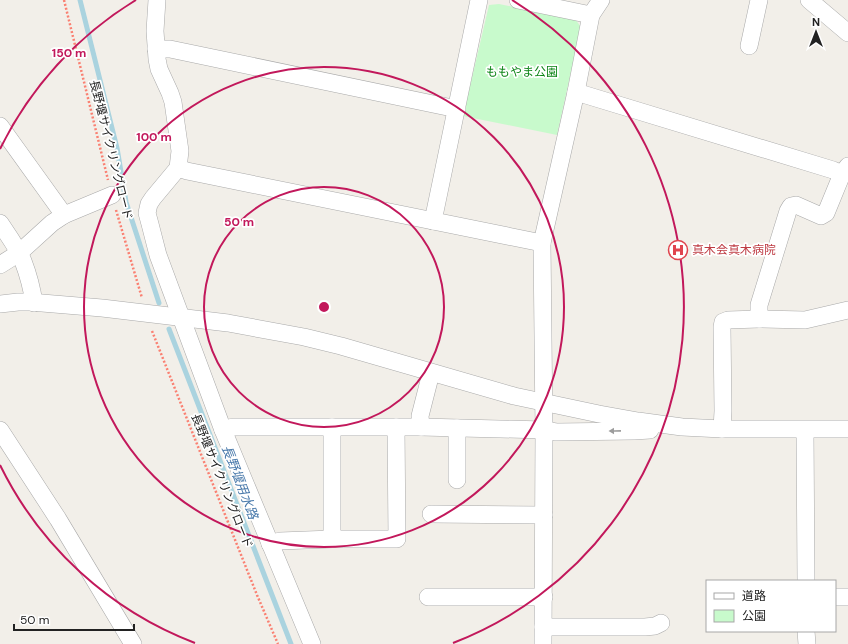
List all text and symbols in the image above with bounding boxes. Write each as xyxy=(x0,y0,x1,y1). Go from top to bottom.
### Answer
north arrow xyxy=(796,12,836,52)
text: N xyxy=(812,15,820,29)
text: 150 m xyxy=(52,45,86,61)
park label: ももやま公園 xyxy=(486,64,558,80)
street label: 長野堰サイクリングロード xyxy=(86,78,136,222)
text: 100 m xyxy=(136,129,172,145)
text: 50 m xyxy=(224,214,254,230)
hospital icon: 真木会真木病院 xyxy=(667,239,689,261)
place label: 真木会真木病院 xyxy=(692,242,776,258)
centre of rings xyxy=(317,300,331,314)
street label: 長野堰サイクリングロード xyxy=(188,411,256,551)
one-way arrow xyxy=(608,428,621,434)
water label: 長野堰用水路 xyxy=(218,443,262,522)
legend xyxy=(706,580,836,632)
text: 道路 xyxy=(742,588,766,604)
scale bar xyxy=(14,606,134,632)
text: 公園 xyxy=(742,608,766,624)
text: 50 m xyxy=(20,612,49,628)

